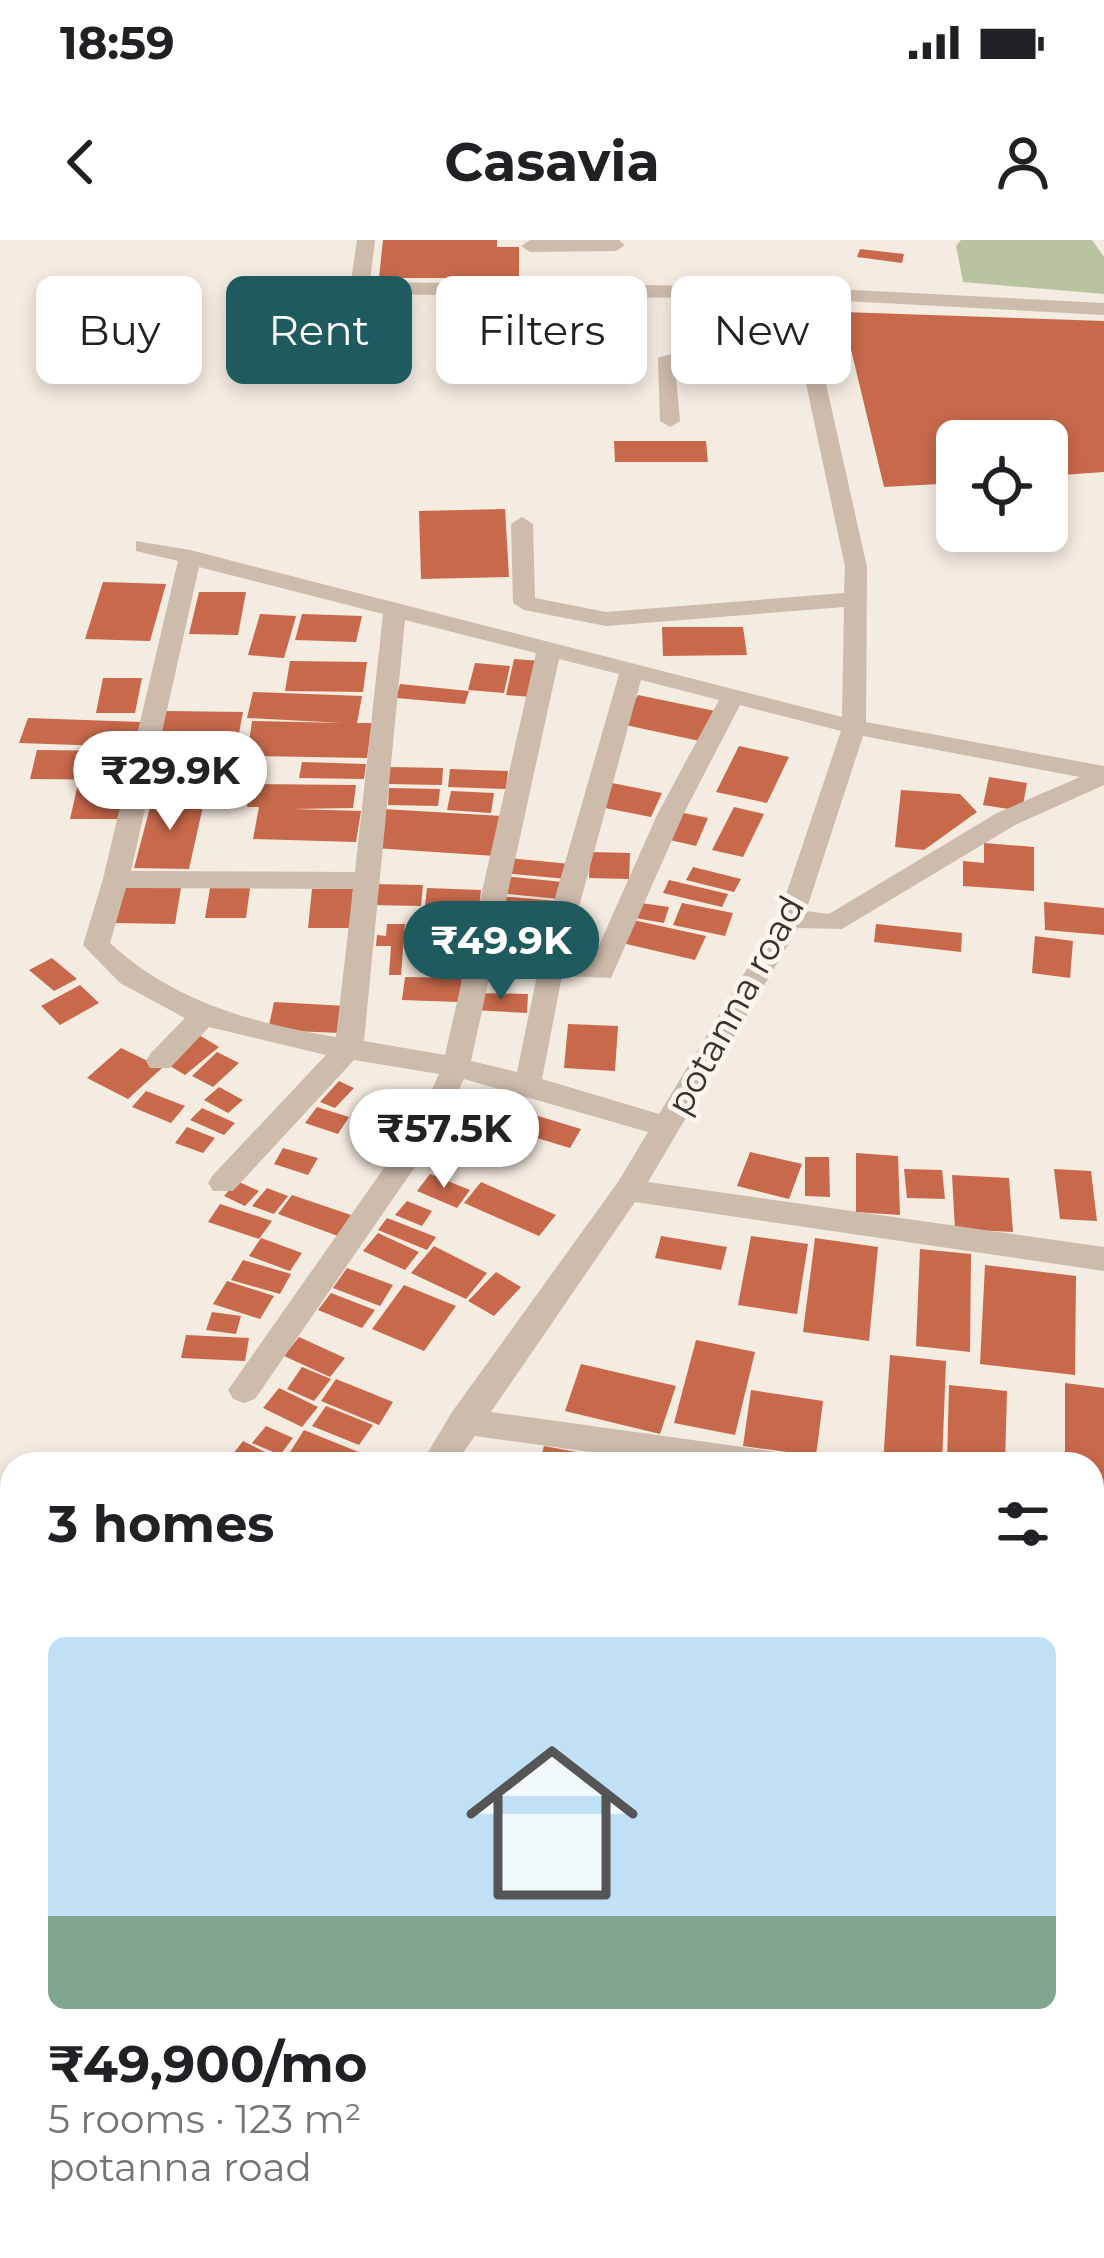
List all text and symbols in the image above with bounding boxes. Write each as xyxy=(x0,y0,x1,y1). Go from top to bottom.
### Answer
text: 18:59 xyxy=(60,15,175,70)
icon: back xyxy=(48,129,114,195)
text: Casavia xyxy=(444,129,660,195)
icon: person xyxy=(990,129,1056,195)
chip: Buy xyxy=(36,276,202,384)
chip: Rent xyxy=(226,276,412,384)
chip: Filters xyxy=(436,276,647,384)
chip: New xyxy=(671,276,851,384)
map controls xyxy=(936,420,1068,552)
button: locate xyxy=(936,420,1068,552)
pin: ₹29.9K xyxy=(72,731,268,833)
text: ₹29.9K xyxy=(100,746,240,794)
street label: potanna road xyxy=(657,888,813,1122)
pin: ₹49.9K xyxy=(403,901,599,1003)
text: ₹49.9K xyxy=(430,916,572,964)
pin: ₹57.5K xyxy=(346,1089,542,1191)
text: ₹57.5K xyxy=(376,1104,512,1152)
icon: filters xyxy=(990,1491,1056,1557)
text: 3 homes xyxy=(48,1493,274,1555)
icon: home xyxy=(444,1715,660,1931)
text: ₹49,900/mo xyxy=(48,2033,367,2095)
text: 5 rooms · 123 m² xyxy=(48,2095,362,2143)
text: potanna road xyxy=(48,2143,312,2191)

